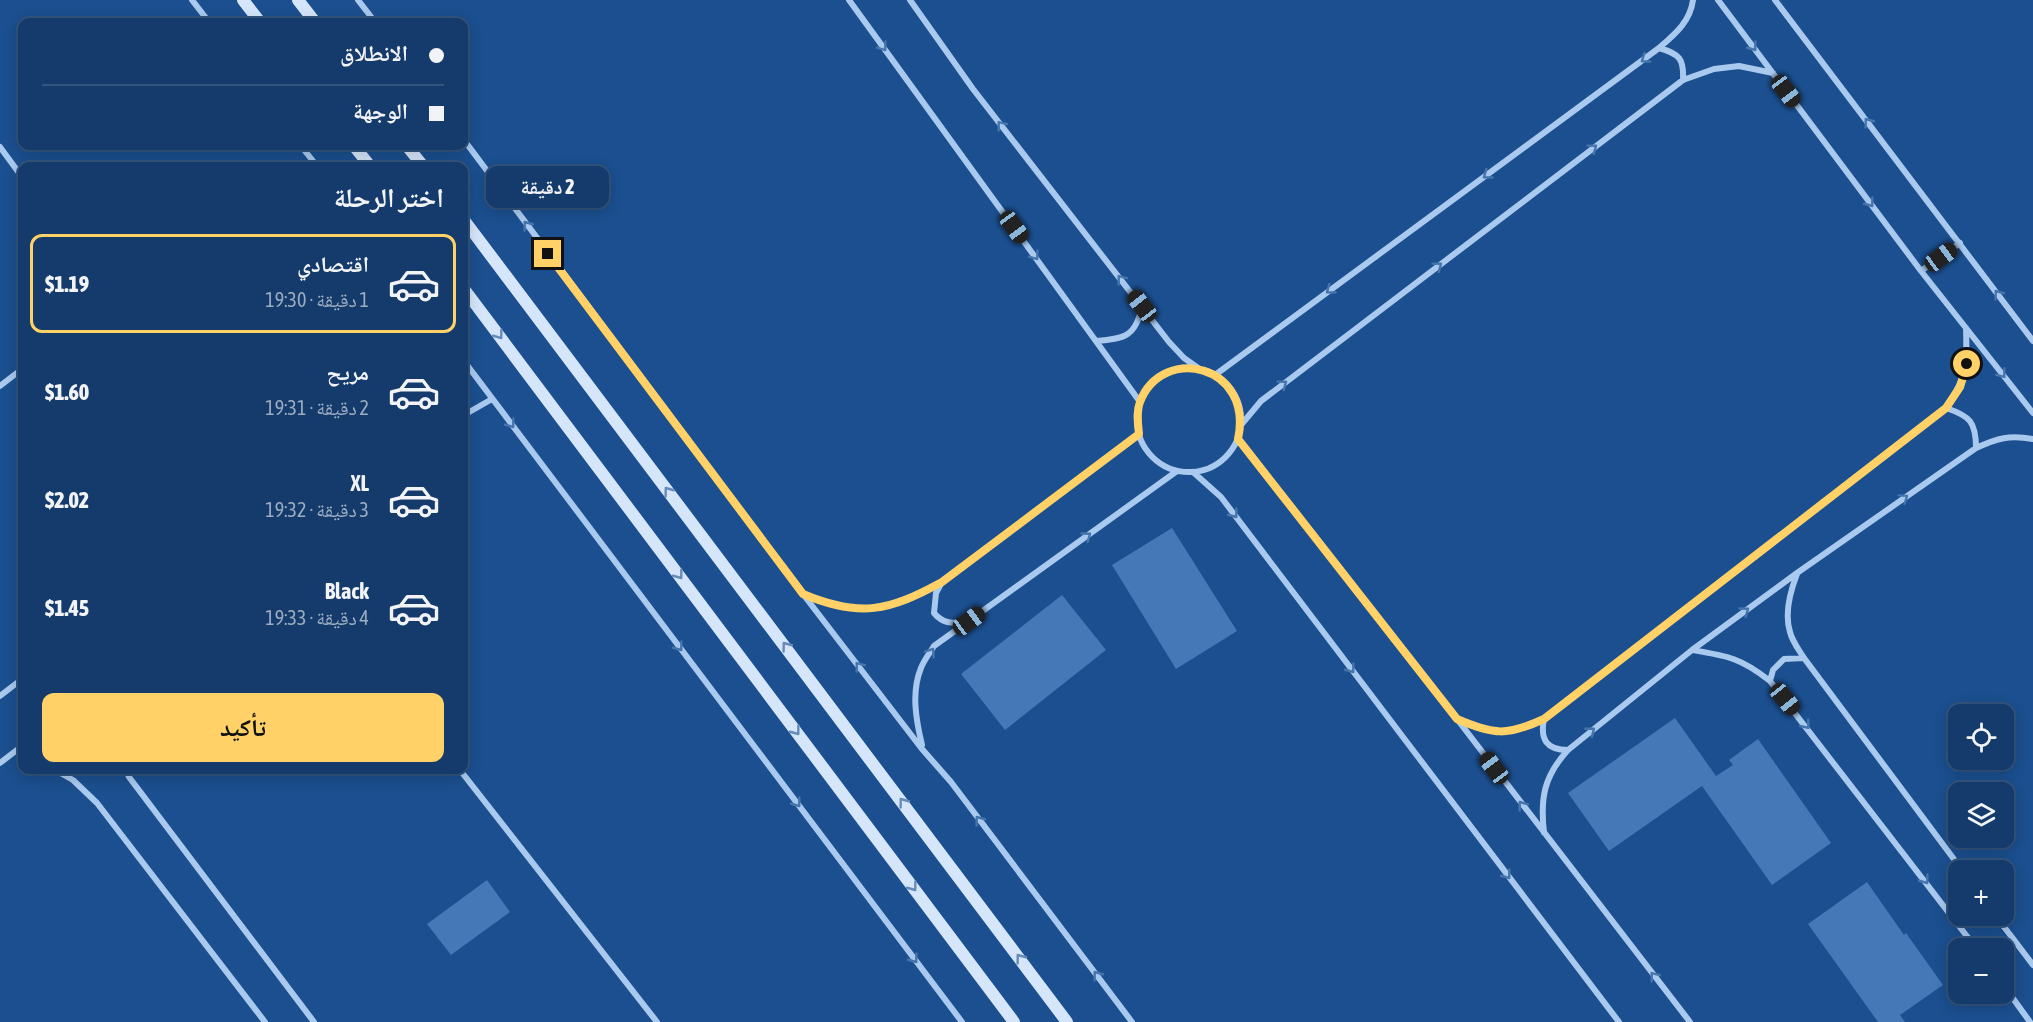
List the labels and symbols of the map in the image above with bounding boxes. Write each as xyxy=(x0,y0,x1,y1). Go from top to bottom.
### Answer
one-way arrow xyxy=(1746,40,1757,51)
one-way arrow xyxy=(876,41,887,52)
one-way arrow xyxy=(1640,52,1651,63)
car xyxy=(1768,71,1804,111)
one-way arrow xyxy=(1864,117,1875,128)
one-way arrow xyxy=(998,121,1009,132)
one-way arrow xyxy=(1587,145,1598,156)
callout: 2 دقيقة xyxy=(486,167,610,209)
one-way arrow xyxy=(1483,167,1494,178)
one-way arrow xyxy=(1863,196,1874,207)
car xyxy=(996,207,1032,247)
one-way arrow xyxy=(523,221,534,232)
car xyxy=(1921,239,1961,275)
route end xyxy=(534,240,561,267)
one-way arrow xyxy=(1028,250,1039,261)
one-way arrow xyxy=(1431,263,1442,274)
one-way arrow xyxy=(1117,275,1128,286)
one-way arrow xyxy=(1326,283,1337,294)
car xyxy=(1124,286,1160,326)
one-way arrow xyxy=(1994,289,2005,300)
one-way arrow xyxy=(492,329,503,340)
route start xyxy=(1953,350,1980,377)
one-way arrow xyxy=(1995,367,2006,378)
one-way arrow xyxy=(1276,381,1287,392)
one-way arrow xyxy=(504,418,515,429)
one-way arrow xyxy=(665,486,676,497)
one-way arrow xyxy=(1898,494,1909,505)
one-way arrow xyxy=(1226,507,1237,518)
one-way arrow xyxy=(1080,532,1091,543)
one-way arrow xyxy=(672,569,683,580)
car xyxy=(949,603,989,639)
one-way arrow xyxy=(1739,607,1750,618)
one-way arrow xyxy=(672,640,683,651)
one-way arrow xyxy=(782,642,793,653)
one-way arrow xyxy=(924,648,935,659)
one-way arrow xyxy=(855,662,866,673)
one-way arrow xyxy=(1344,662,1355,673)
car xyxy=(1767,679,1803,719)
one-way arrow xyxy=(1798,719,1809,730)
one-way arrow xyxy=(789,725,800,736)
one-way arrow xyxy=(1584,727,1595,738)
car xyxy=(1476,748,1512,788)
one-way arrow xyxy=(789,796,800,807)
one-way arrow xyxy=(899,798,910,809)
one-way arrow xyxy=(1519,800,1530,811)
one-way arrow xyxy=(976,815,987,826)
one-way arrow xyxy=(1500,868,1511,879)
one-way arrow xyxy=(1917,873,1928,884)
one-way arrow xyxy=(906,881,917,892)
one-way arrow xyxy=(907,952,918,963)
one-way arrow xyxy=(1016,954,1027,965)
one-way arrow xyxy=(1093,971,1104,982)
one-way arrow xyxy=(1650,971,1661,982)

